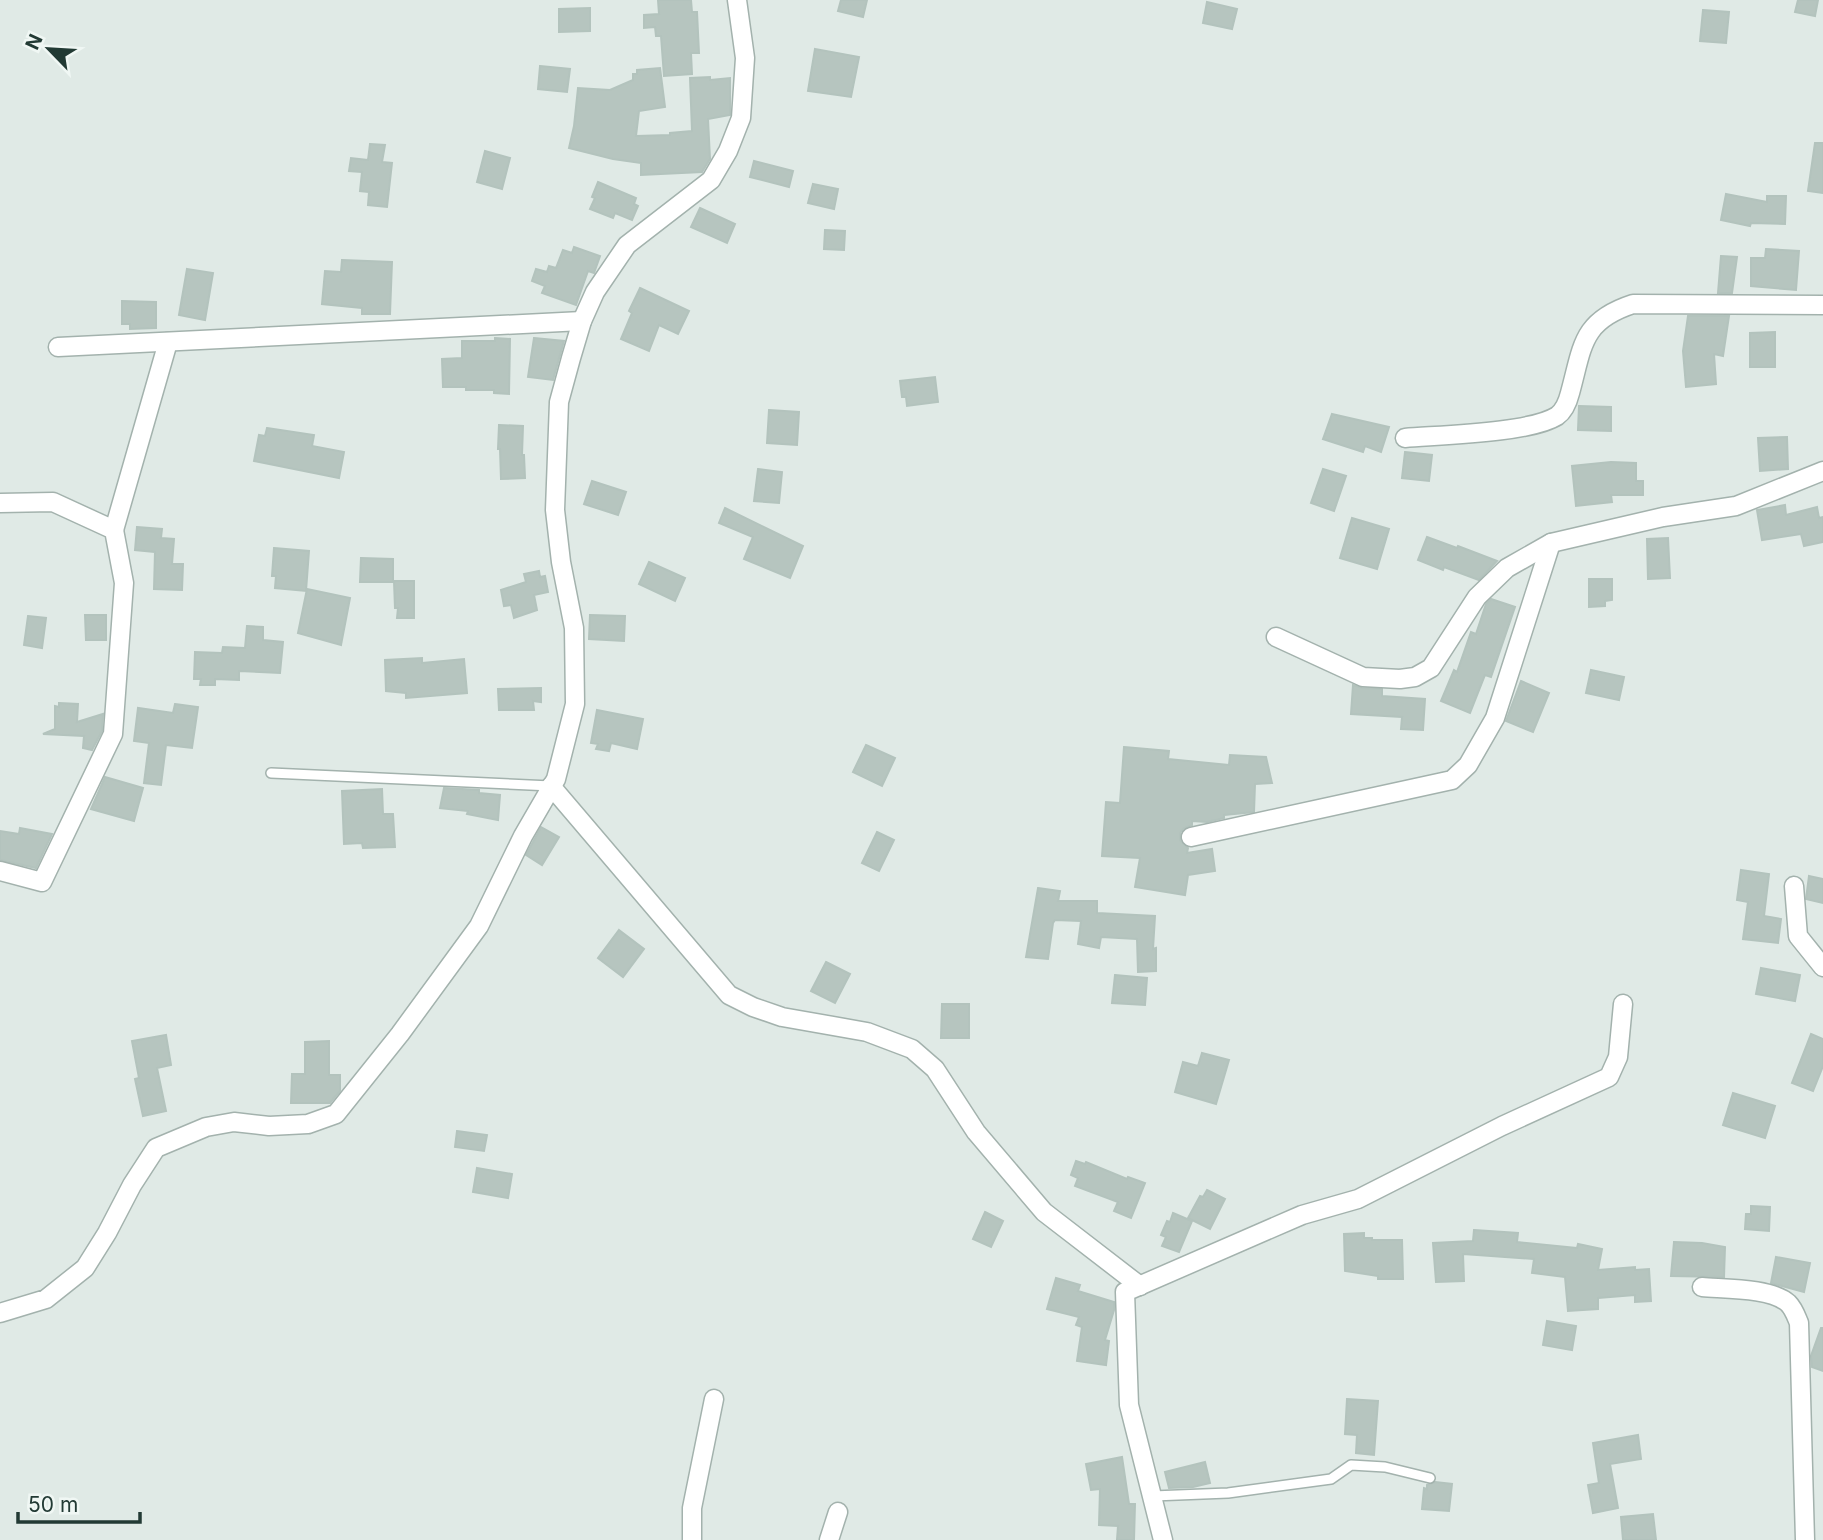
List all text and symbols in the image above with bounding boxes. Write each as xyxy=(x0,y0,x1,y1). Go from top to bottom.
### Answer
north arrow xyxy=(14,14,84,84)
text: N xyxy=(21,31,48,53)
scale bar xyxy=(18,1480,140,1524)
text: 50 m xyxy=(28,1492,78,1517)

